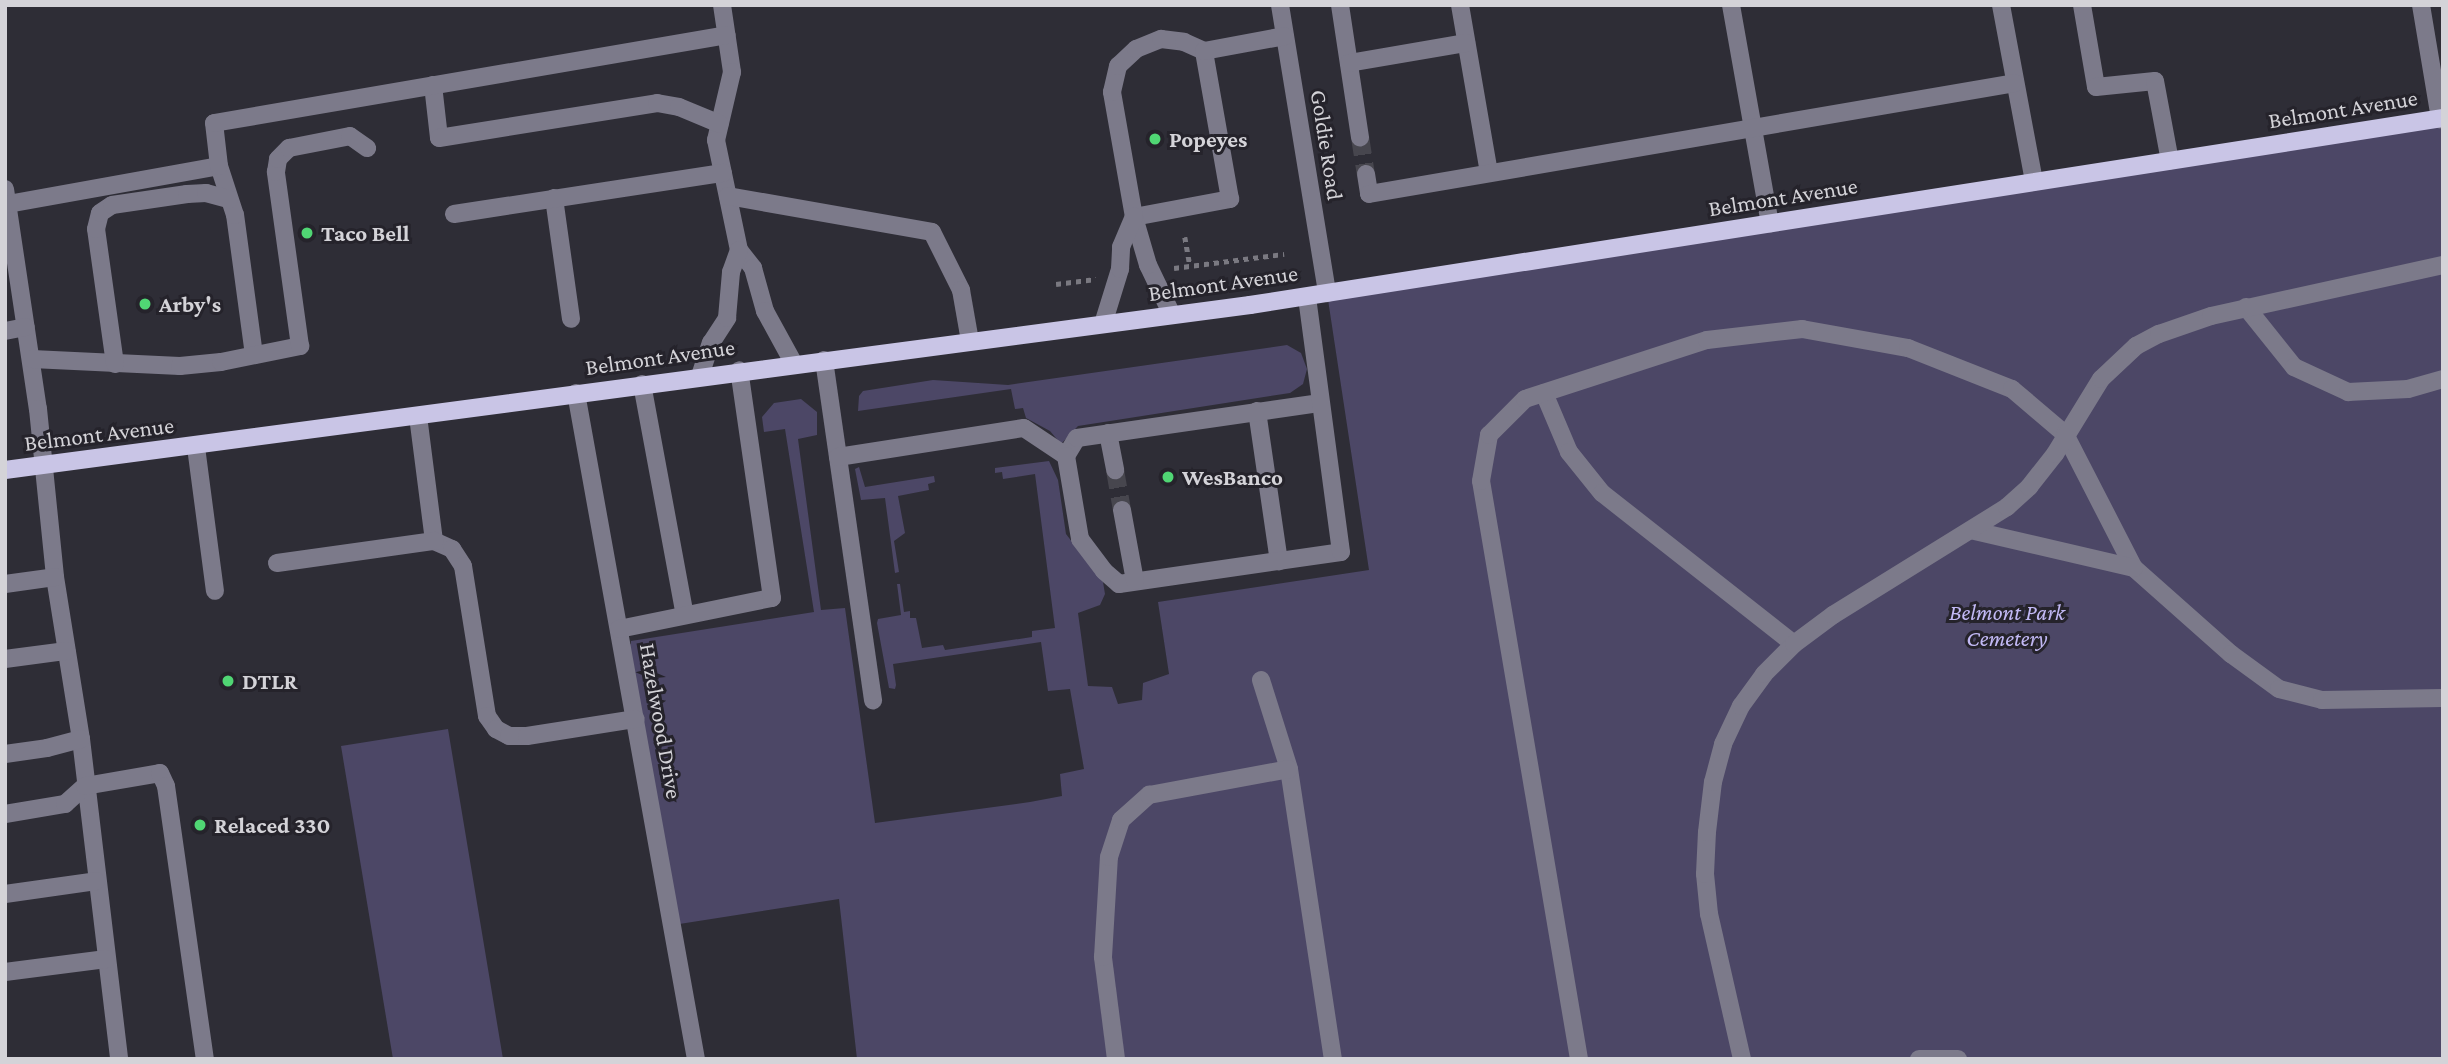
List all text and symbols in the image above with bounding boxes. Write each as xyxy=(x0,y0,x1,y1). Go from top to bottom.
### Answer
street label: Belmont Avenue xyxy=(2266,84,2420,134)
street label: Goldie Road xyxy=(1305,88,1349,202)
place label: Popeyes xyxy=(1169,125,1247,153)
marker: Popeyes xyxy=(1147,131,1163,147)
street label: Belmont Avenue xyxy=(1706,172,1860,222)
place label: Taco Bell xyxy=(321,219,409,247)
marker: Taco Bell xyxy=(299,225,315,241)
street label: Belmont Avenue xyxy=(1146,259,1300,307)
place label: Arby's xyxy=(159,290,221,318)
marker: Arby's xyxy=(137,296,153,312)
street label: Belmont Avenue xyxy=(583,333,737,381)
street label: Belmont Avenue xyxy=(23,411,175,457)
place label: WesBanco xyxy=(1182,463,1283,491)
marker: WesBanco xyxy=(1160,469,1176,485)
park label: Belmont Park Cemetery xyxy=(1949,598,2065,652)
street label: Hazelwood Drive xyxy=(634,641,688,801)
place label: DTLR xyxy=(242,667,298,695)
marker: DTLR xyxy=(220,673,236,689)
place label: Relaced 330 xyxy=(214,811,330,839)
marker: Relaced 330 xyxy=(192,817,208,833)

